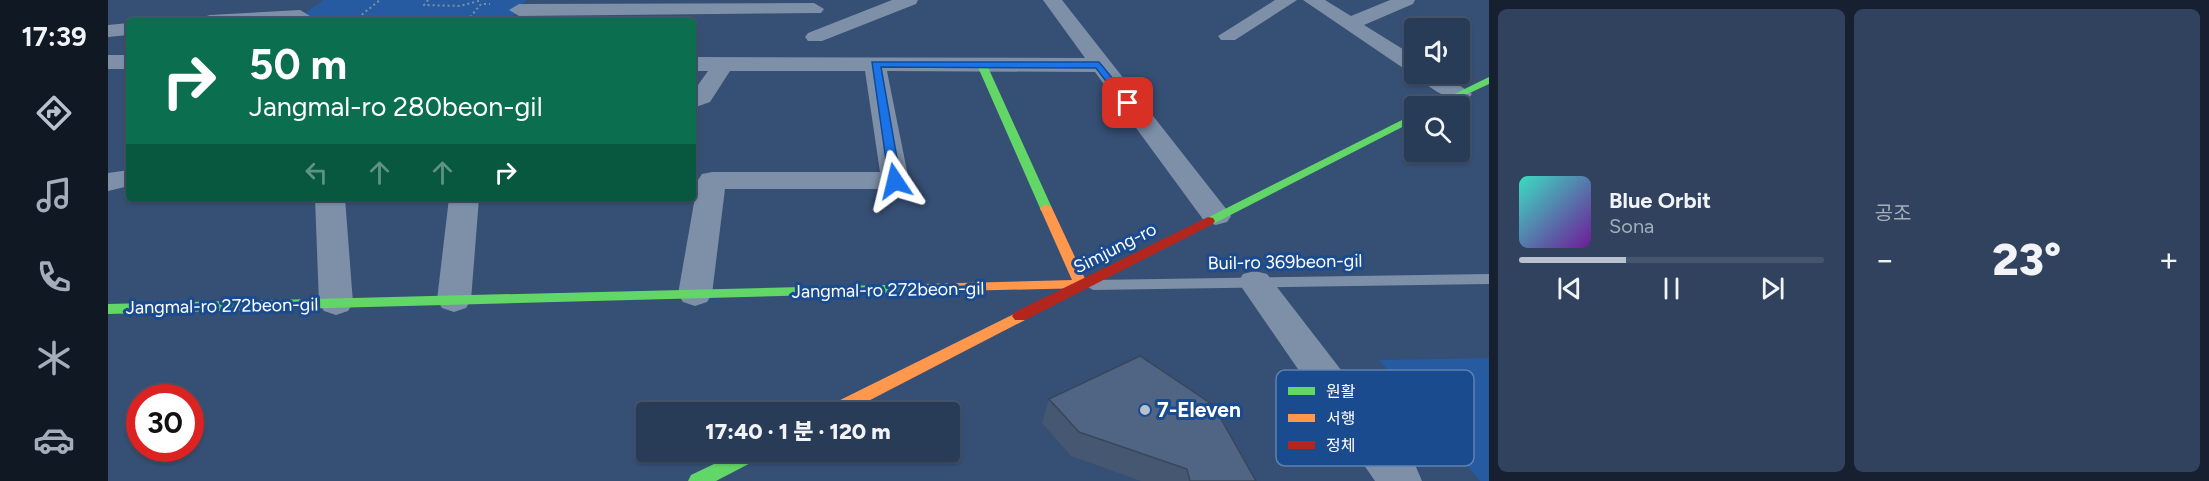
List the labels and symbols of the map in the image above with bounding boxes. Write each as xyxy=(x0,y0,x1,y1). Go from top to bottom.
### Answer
pin xyxy=(1102,77,1153,128)
position arrow xyxy=(863,149,927,213)
street label: Simjung-ro xyxy=(1070,218,1160,278)
street label: Buil-ro 369beon-gil xyxy=(1207,250,1363,274)
street label: Jangmal-ro 272beon-gil xyxy=(791,277,985,303)
street label: Jangmal-ro 272beon-gil xyxy=(125,293,319,319)
legend xyxy=(1276,370,1474,466)
text: 원활 xyxy=(1326,382,1356,401)
speed limit sign: 30 xyxy=(126,384,204,462)
place label: 7-Eleven xyxy=(1157,397,1241,422)
marker: 7-Eleven xyxy=(1138,403,1152,417)
text: 서행 xyxy=(1326,409,1355,428)
text: 정체 xyxy=(1326,436,1355,455)

